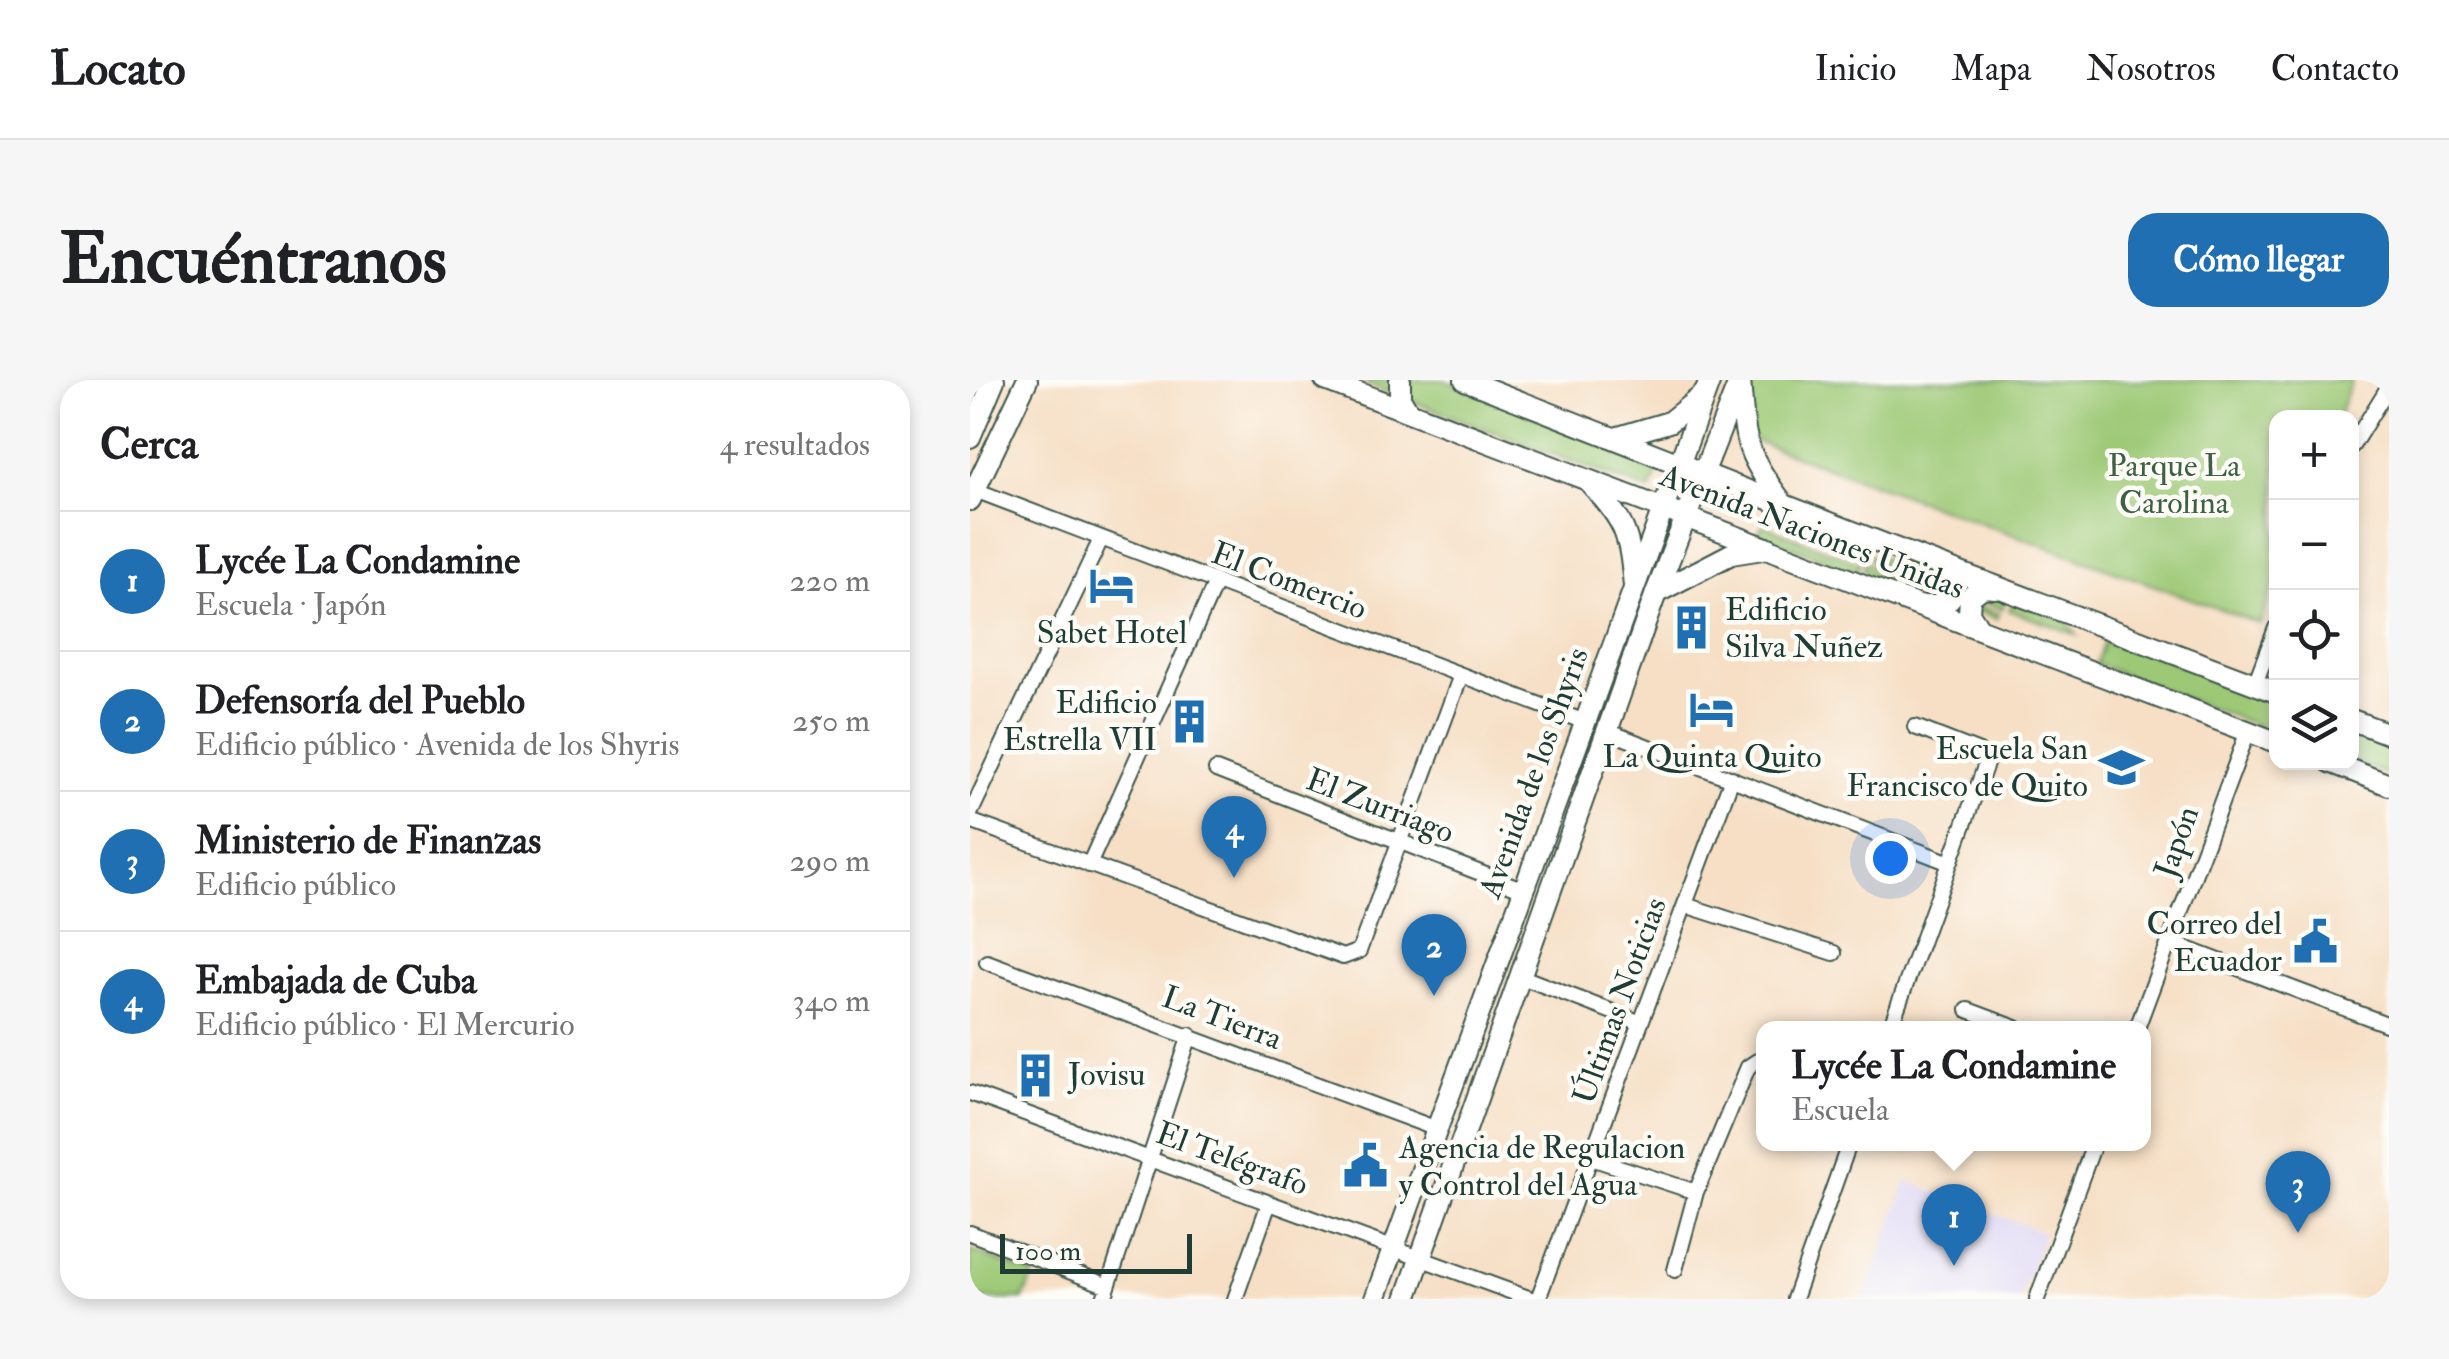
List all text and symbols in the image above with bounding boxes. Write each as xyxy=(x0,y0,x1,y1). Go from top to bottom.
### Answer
text: Locato xyxy=(50,39,186,99)
text: Inicio xyxy=(1815,47,1896,91)
text: Mapa xyxy=(1951,47,2031,91)
text: Nosotros xyxy=(2086,47,2216,91)
text: Contacto xyxy=(2271,47,2399,91)
button: Cómo llegar xyxy=(2128,213,2389,307)
text: Encuéntranos xyxy=(60,216,447,304)
map controls xyxy=(2269,410,2359,770)
button: + xyxy=(2269,410,2359,500)
text: Cerca xyxy=(100,419,198,471)
text: 4 resultados xyxy=(720,425,870,465)
park label: Parque La Carolina xyxy=(2108,446,2241,523)
street label: Avenida Naciones Unidas xyxy=(1653,455,1970,609)
button: − xyxy=(2269,500,2359,590)
street label: El Comercio xyxy=(1206,533,1372,629)
text: Lycée La Condamine xyxy=(195,537,520,585)
text: 1 xyxy=(127,561,138,601)
text: 220 m xyxy=(790,561,870,601)
hotel icon: Sabet Hotel xyxy=(1088,561,1136,609)
text: Escuela · Japón xyxy=(195,585,386,625)
place label: Edificio Silva Nuñez xyxy=(1725,590,1883,667)
button: locate xyxy=(2269,590,2359,680)
building icon: Edificio Silva Nuñez xyxy=(1668,604,1716,652)
place label: Sabet Hotel xyxy=(1037,613,1187,653)
street label: Avenida de los Shyris xyxy=(1470,642,1598,905)
text: Defensoría del Pueblo xyxy=(195,677,525,725)
button: layers xyxy=(2269,680,2359,770)
place label: Edificio Estrella VII xyxy=(1003,683,1157,760)
hotel icon: La Quinta Quito xyxy=(1688,685,1736,733)
building icon: Edificio Estrella VII xyxy=(1166,697,1214,745)
text: 2 xyxy=(124,701,141,741)
text: 250 m xyxy=(792,701,870,741)
text: Edificio público · Avenida de los Shyris xyxy=(195,725,680,765)
place label: Escuela San Francisco de Quito xyxy=(1847,729,2088,806)
place label: La Quinta Quito xyxy=(1602,737,1822,777)
school or university icon: Escuela San Francisco de Quito xyxy=(2097,743,2145,791)
street label: El Zurriago xyxy=(1300,760,1460,852)
pin: 4 xyxy=(1202,796,1266,878)
street label: Japón xyxy=(2145,801,2208,884)
text: Ministerio de Finanzas xyxy=(195,817,541,865)
your location xyxy=(1865,833,1916,884)
text: 3 xyxy=(126,841,139,881)
text: 290 m xyxy=(789,841,870,881)
text: Edificio público xyxy=(195,865,396,905)
street label: Últimas Noticias xyxy=(1564,892,1676,1110)
place label: Correo del Ecuador xyxy=(2147,904,2282,981)
pin: 2 xyxy=(1402,914,1466,996)
public building icon: Correo del Ecuador xyxy=(2291,918,2339,966)
text: Embajada de Cuba xyxy=(195,957,477,1005)
street label: La Tierra xyxy=(1156,977,1288,1059)
text: 4 xyxy=(124,981,141,1021)
text: 340 m xyxy=(793,981,870,1021)
text: Edificio público · El Mercurio xyxy=(195,1005,575,1045)
popup xyxy=(1756,1021,2151,1151)
text: Lycée La Condamine xyxy=(1791,1042,2116,1090)
building icon: Jovisu xyxy=(1011,1051,1059,1099)
place label: Jovisu xyxy=(1067,1055,1145,1095)
text: Escuela xyxy=(1791,1090,1889,1130)
street label: El Telégrafo xyxy=(1150,1113,1314,1205)
place label: Agencia de Regulacion y Control del Agua xyxy=(1398,1128,1685,1205)
public building icon: Agencia de Regulacion y Control del Agua xyxy=(1342,1142,1390,1190)
pin: 3 xyxy=(2266,1150,2330,1233)
pin: 1 xyxy=(1922,1184,1986,1266)
scale bar xyxy=(1000,1229,1192,1274)
text: 100 m xyxy=(1015,1234,1081,1269)

